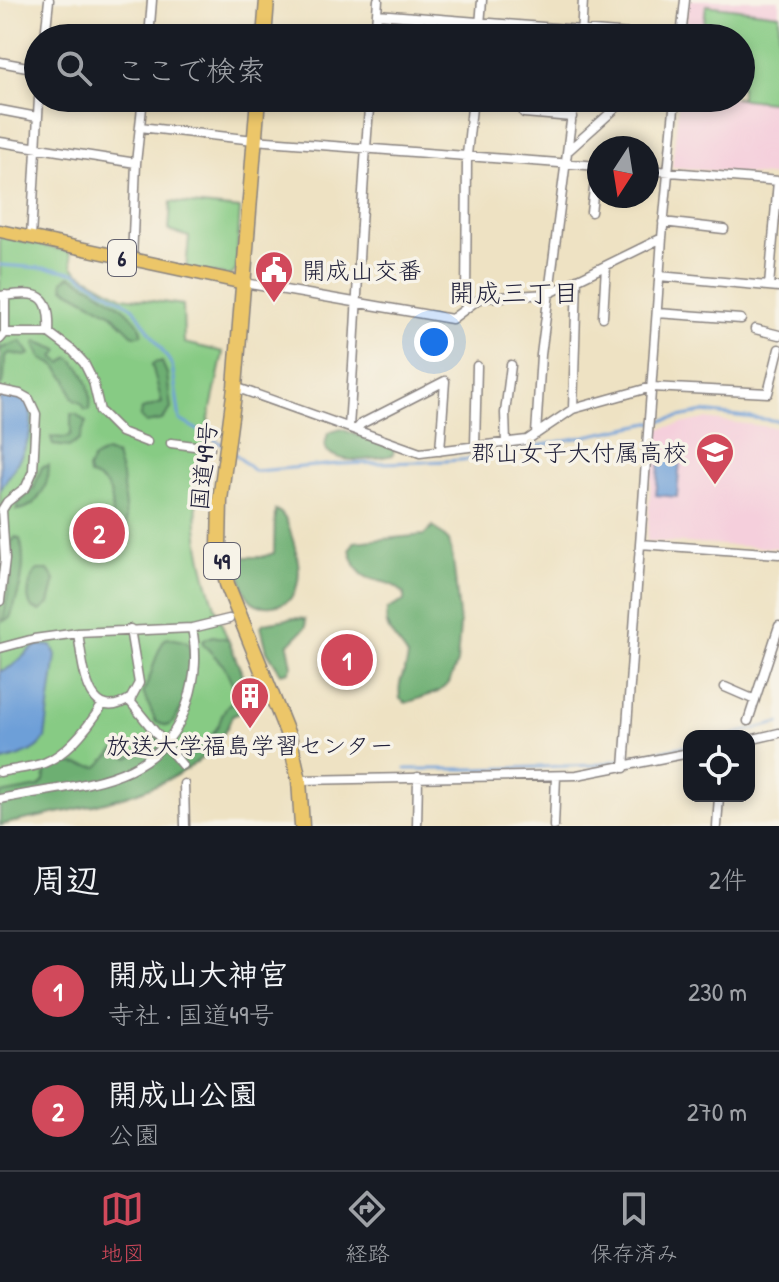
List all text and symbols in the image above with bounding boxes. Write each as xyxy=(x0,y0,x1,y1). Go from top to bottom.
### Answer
search box xyxy=(24,24,755,112)
icon: search xyxy=(52,46,96,90)
text: ここで検索 xyxy=(116,50,266,90)
north arrow xyxy=(587,136,659,208)
road number: 6 xyxy=(108,240,136,276)
public building icon: 開成山交番 xyxy=(253,249,295,304)
place label: 開成山交番 xyxy=(302,254,422,286)
district label: 開成三丁目 xyxy=(449,275,579,310)
your location xyxy=(414,322,454,362)
street label: 国道49号 xyxy=(182,420,224,512)
school or university icon: 郡山女子大付属高校 xyxy=(694,431,736,486)
place label: 郡山女子大付属高校 xyxy=(471,436,687,468)
pin: 2 xyxy=(73,503,125,563)
road number: 49 xyxy=(204,543,240,579)
pin: 1 xyxy=(321,630,373,690)
building icon: 放送大学福島学習センター xyxy=(229,675,271,730)
place label: 放送大学福島学習センター xyxy=(106,729,394,761)
map controls xyxy=(683,730,755,802)
button: locate xyxy=(683,730,755,802)
text: 周辺 xyxy=(32,857,100,903)
text: 2件 xyxy=(709,862,747,897)
text: 開成山大神宮 xyxy=(108,954,288,994)
text: 1 xyxy=(53,974,63,1009)
text: 230 m xyxy=(688,974,747,1009)
text: 寺社 · 国道49号 xyxy=(108,997,274,1032)
text: 開成山公園 xyxy=(108,1074,258,1114)
text: 2 xyxy=(52,1094,64,1129)
text: 270 m xyxy=(687,1094,747,1129)
text: 公園 xyxy=(108,1117,160,1152)
tab: 地図 xyxy=(100,1187,145,1268)
tab: 経路 xyxy=(345,1187,390,1268)
tab: 保存済み xyxy=(590,1187,679,1268)

